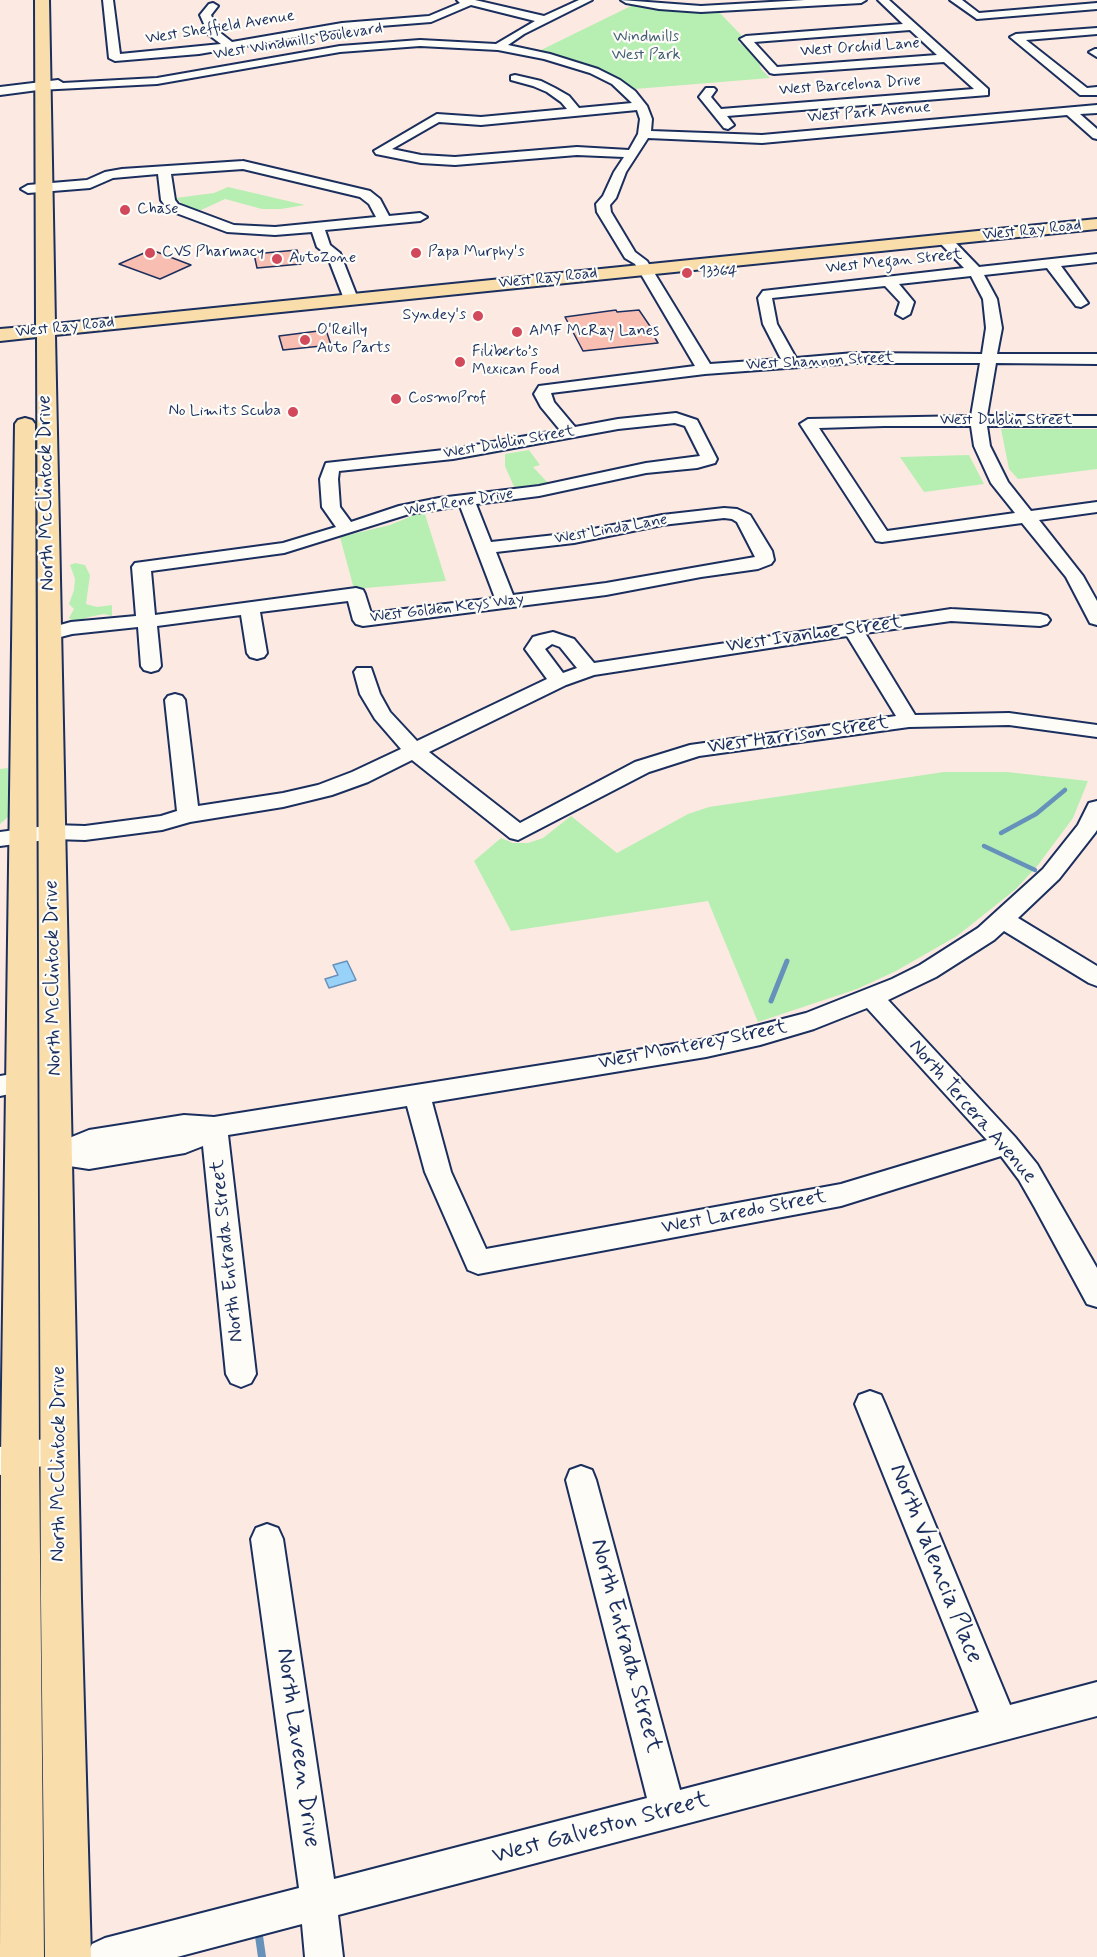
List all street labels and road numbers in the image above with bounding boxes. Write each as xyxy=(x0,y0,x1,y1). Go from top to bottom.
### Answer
street label: West Sheffield Avenue xyxy=(144,7,296,49)
street label: West Windmills Boulevard xyxy=(212,19,384,65)
street label: West Orchid Lane xyxy=(800,34,920,62)
street label: West Barcelona Drive xyxy=(778,71,922,101)
street label: West Park Avenue xyxy=(807,98,931,128)
street label: West Ray Road xyxy=(982,216,1082,246)
street label: West Megan Street xyxy=(825,245,963,279)
street label: West Ray Road xyxy=(498,264,598,294)
street label: West Ray Road xyxy=(15,313,115,343)
street label: West Shannon Street xyxy=(745,349,895,375)
street label: North McClintock Drive xyxy=(33,395,61,591)
street label: West Dublin Street xyxy=(940,411,1072,431)
street label: West Dublin Street xyxy=(442,422,576,464)
street label: West Rene Drive xyxy=(403,485,515,521)
street label: West Linda Lane xyxy=(553,511,669,549)
street label: West Golden Keys Way xyxy=(369,590,525,628)
street label: West Ivanhoe Street xyxy=(725,611,903,659)
street label: West Harrison Street xyxy=(706,711,890,761)
street label: North McClintock Drive xyxy=(40,880,68,1076)
street label: West Monterey Street xyxy=(597,1016,789,1076)
street label: North Tercera Avenue xyxy=(903,1035,1041,1189)
street label: North Entrada Street xyxy=(206,1159,250,1343)
street label: West Laredo Street xyxy=(660,1185,828,1241)
street label: North McClintock Drive xyxy=(48,1366,72,1562)
street label: North Valencia Place xyxy=(882,1460,988,1668)
street label: North Entrada Street xyxy=(583,1536,667,1756)
street label: North Laveen Drive xyxy=(269,1646,325,1850)
street label: West Galveston Street xyxy=(490,1786,712,1872)

